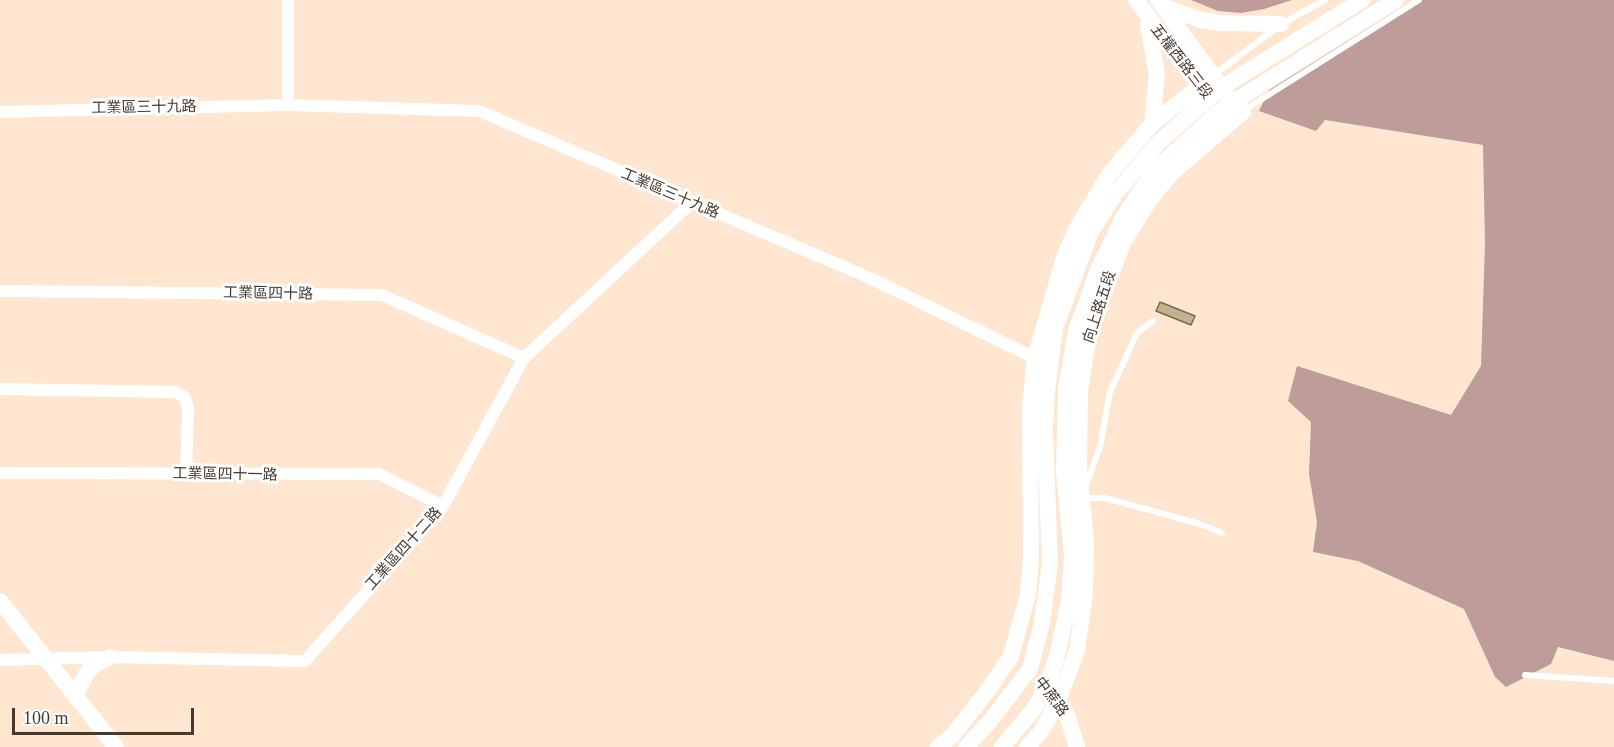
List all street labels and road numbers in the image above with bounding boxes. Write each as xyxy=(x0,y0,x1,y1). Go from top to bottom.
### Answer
street label: 五權西路三段 xyxy=(1146,21,1216,103)
street label: 工業區三十九路 xyxy=(91,98,197,118)
street label: 工業區三十九路 xyxy=(618,165,722,223)
street label: 向上路五段 xyxy=(1080,269,1120,345)
street label: 工業區四十路 xyxy=(223,284,313,304)
street label: 工業區四十一路 xyxy=(172,465,278,485)
street label: 工業區四十二路 xyxy=(362,504,446,594)
street label: 中蔗路 xyxy=(1030,674,1072,720)

